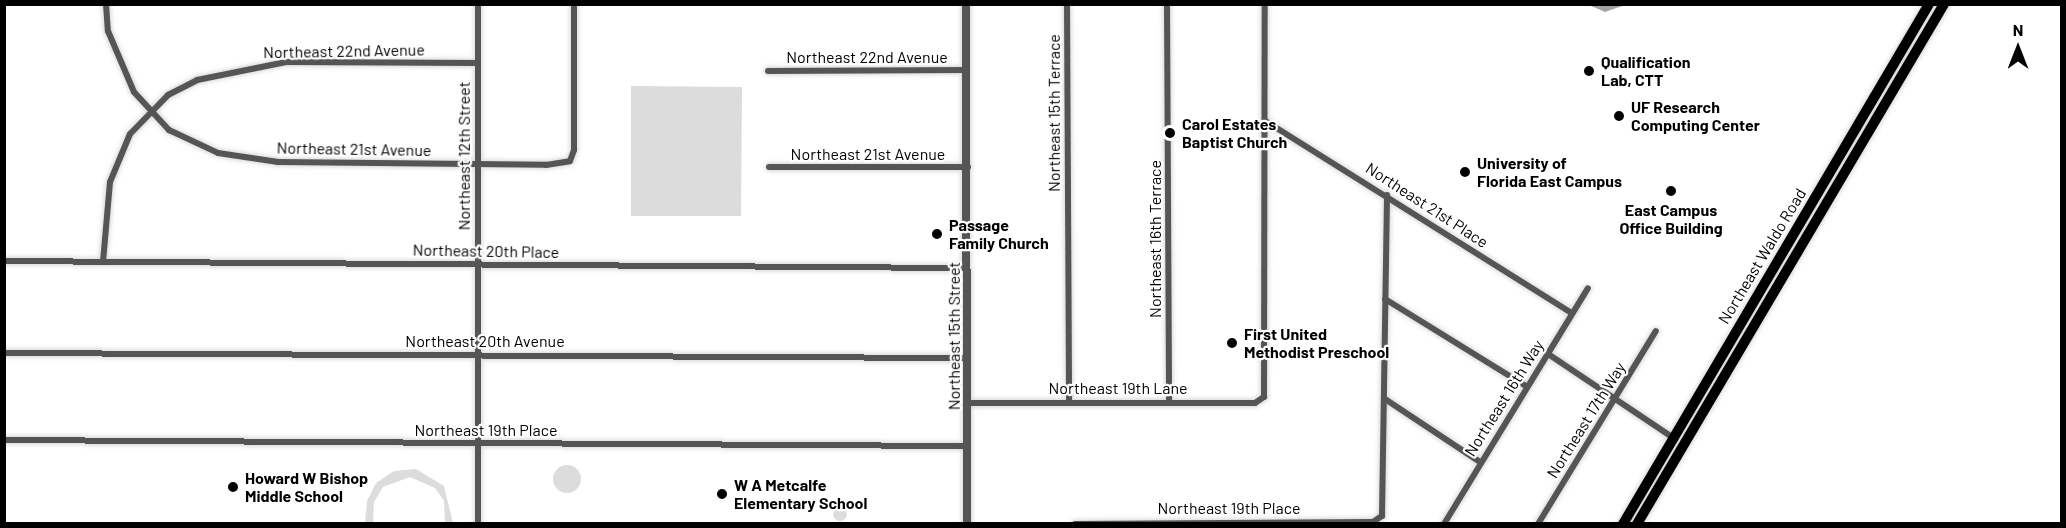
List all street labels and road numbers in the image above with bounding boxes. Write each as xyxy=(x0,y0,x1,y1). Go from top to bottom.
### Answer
street label: Northeast 15th Terrace xyxy=(1044,34,1064,192)
street label: Northeast 22nd Avenue xyxy=(263,40,425,62)
street label: Northeast 22nd Avenue xyxy=(786,47,948,67)
street label: Northeast 12th Street xyxy=(454,82,474,230)
street label: Northeast 21st Avenue xyxy=(276,138,432,160)
street label: Northeast 21st Avenue xyxy=(791,144,945,164)
street label: Northeast 21st Place xyxy=(1362,158,1492,252)
street label: Northeast 16th Terrace xyxy=(1145,160,1165,318)
street label: Northeast Waldo Road xyxy=(1714,185,1810,327)
street label: Northeast 20th Place xyxy=(413,240,559,262)
street label: Northeast 15th Street xyxy=(944,262,964,410)
street label: Northeast 20th Avenue xyxy=(405,331,565,351)
street label: Northeast 16th Way xyxy=(1460,336,1548,460)
street label: Northeast 17th Way xyxy=(1543,359,1629,481)
street label: Northeast 19th Lane xyxy=(1048,378,1188,398)
street label: Northeast 19th Place xyxy=(415,420,557,440)
street label: Northeast 19th Place xyxy=(1158,498,1300,518)

